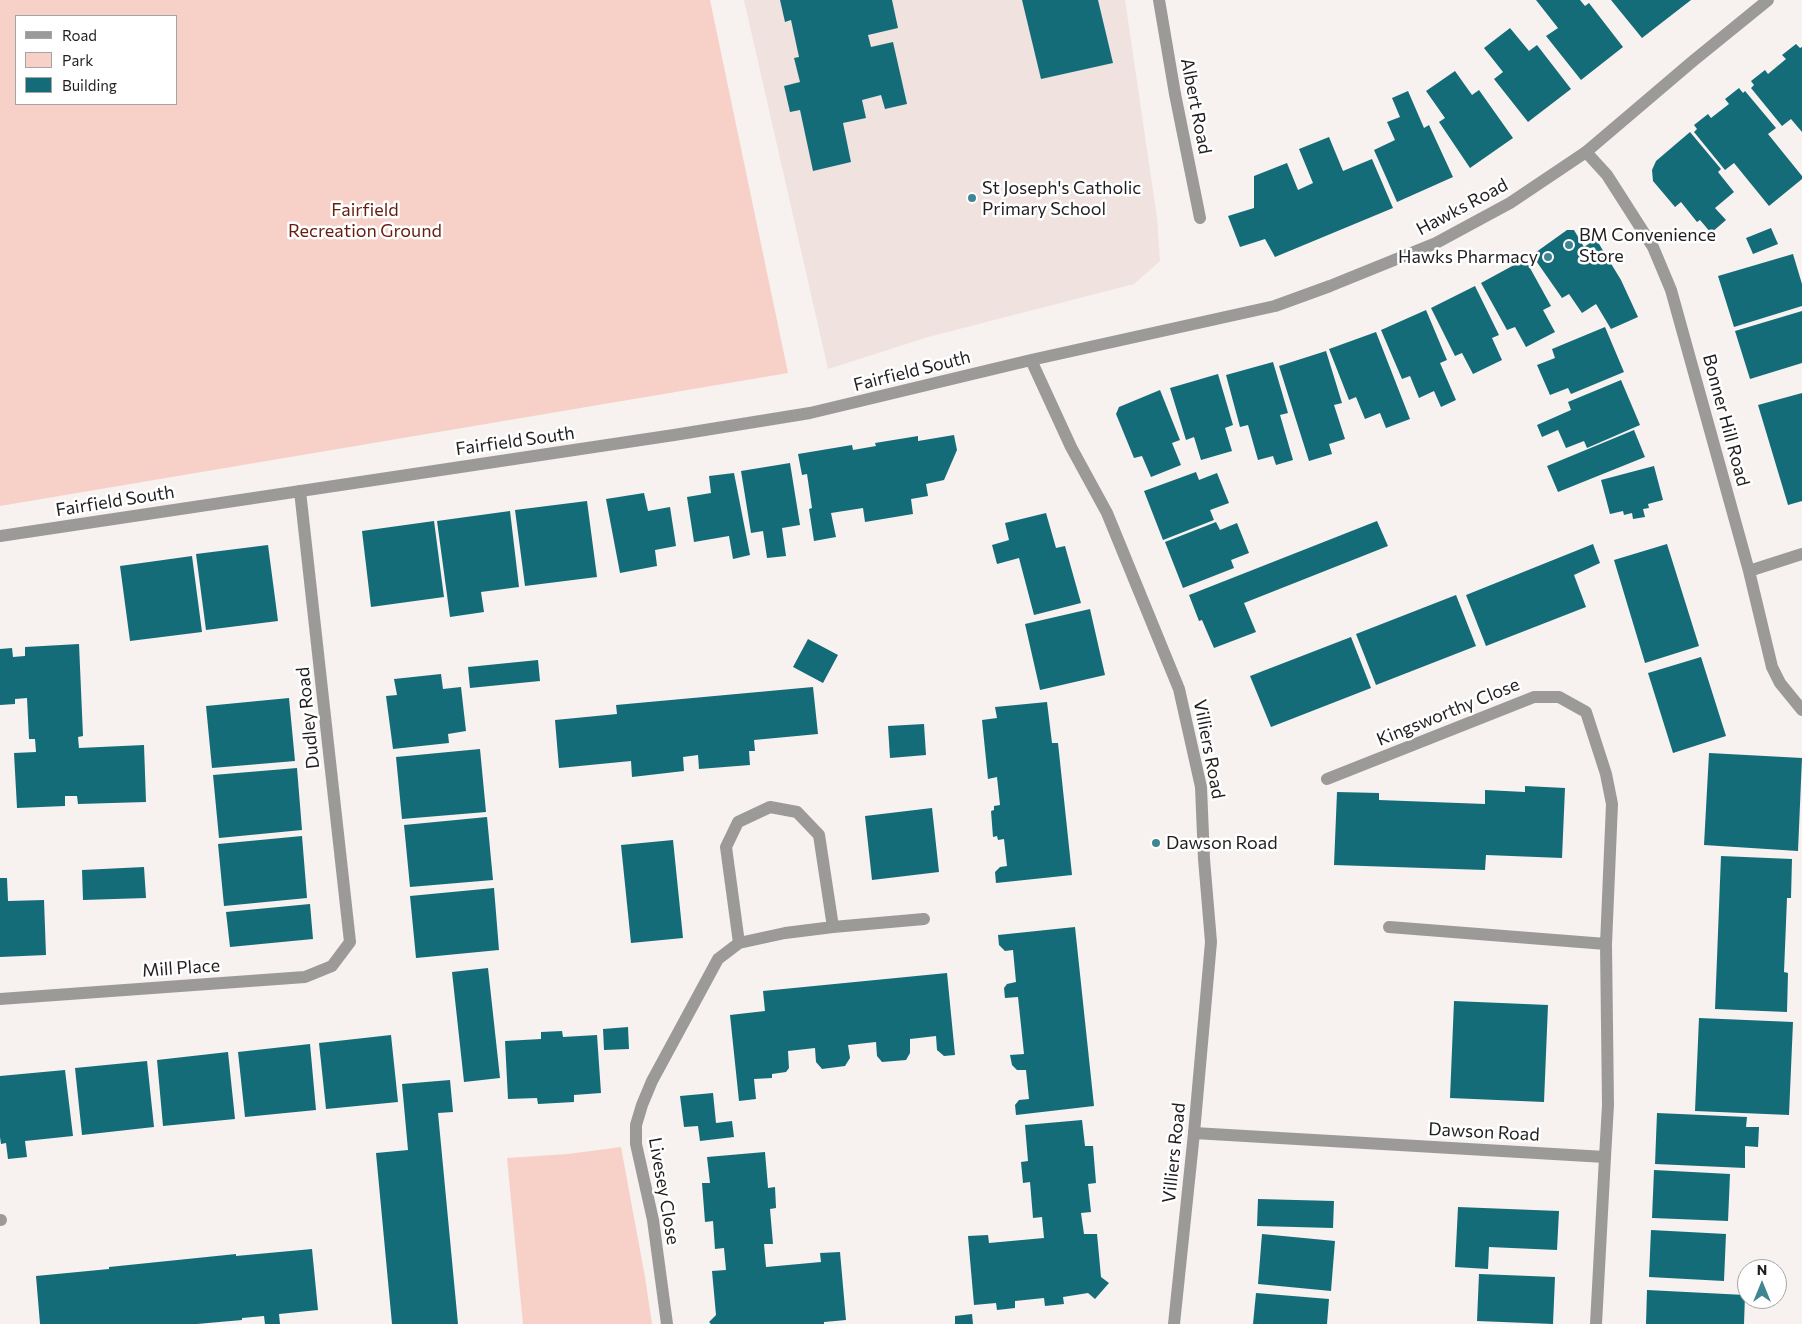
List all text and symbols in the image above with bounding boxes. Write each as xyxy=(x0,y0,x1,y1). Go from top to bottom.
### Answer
legend xyxy=(15,15,178,105)
text: Road xyxy=(62,26,97,44)
text: Park xyxy=(62,51,93,69)
street label: Albert Road xyxy=(1176,56,1216,156)
text: Building xyxy=(62,76,117,94)
street label: Hawks Road xyxy=(1413,174,1511,240)
place label: St Joseph's Catholic Primary School xyxy=(982,177,1141,220)
marker: St Joseph's Catholic Primary School xyxy=(966,192,978,204)
park label: Fairfield Recreation Ground xyxy=(288,199,442,242)
place label: BM Convenience Store xyxy=(1579,224,1716,266)
marker: BM Convenience Store xyxy=(1563,239,1575,251)
place label: Hawks Pharmacy xyxy=(1398,246,1538,268)
marker: Hawks Pharmacy xyxy=(1542,251,1554,263)
street label: Fairfield South xyxy=(851,346,973,396)
street label: Bonner Hill Road xyxy=(1698,352,1754,488)
street label: Fairfield South xyxy=(454,422,576,460)
street label: Fairfield South xyxy=(54,481,176,521)
street label: Dudley Road xyxy=(292,666,324,770)
street label: Kingsworthy Close xyxy=(1373,673,1523,751)
street label: Villiers Road xyxy=(1189,697,1229,801)
place label: Dawson Road xyxy=(1166,832,1278,854)
marker: Dawson Road xyxy=(1150,837,1162,849)
street label: Mill Place xyxy=(141,955,221,981)
street label: Villiers Road xyxy=(1158,1102,1190,1204)
street label: Dawson Road xyxy=(1428,1118,1540,1146)
street label: Livesey Close xyxy=(644,1136,684,1246)
north arrow xyxy=(1737,1259,1787,1309)
text: N xyxy=(1757,1261,1767,1278)

